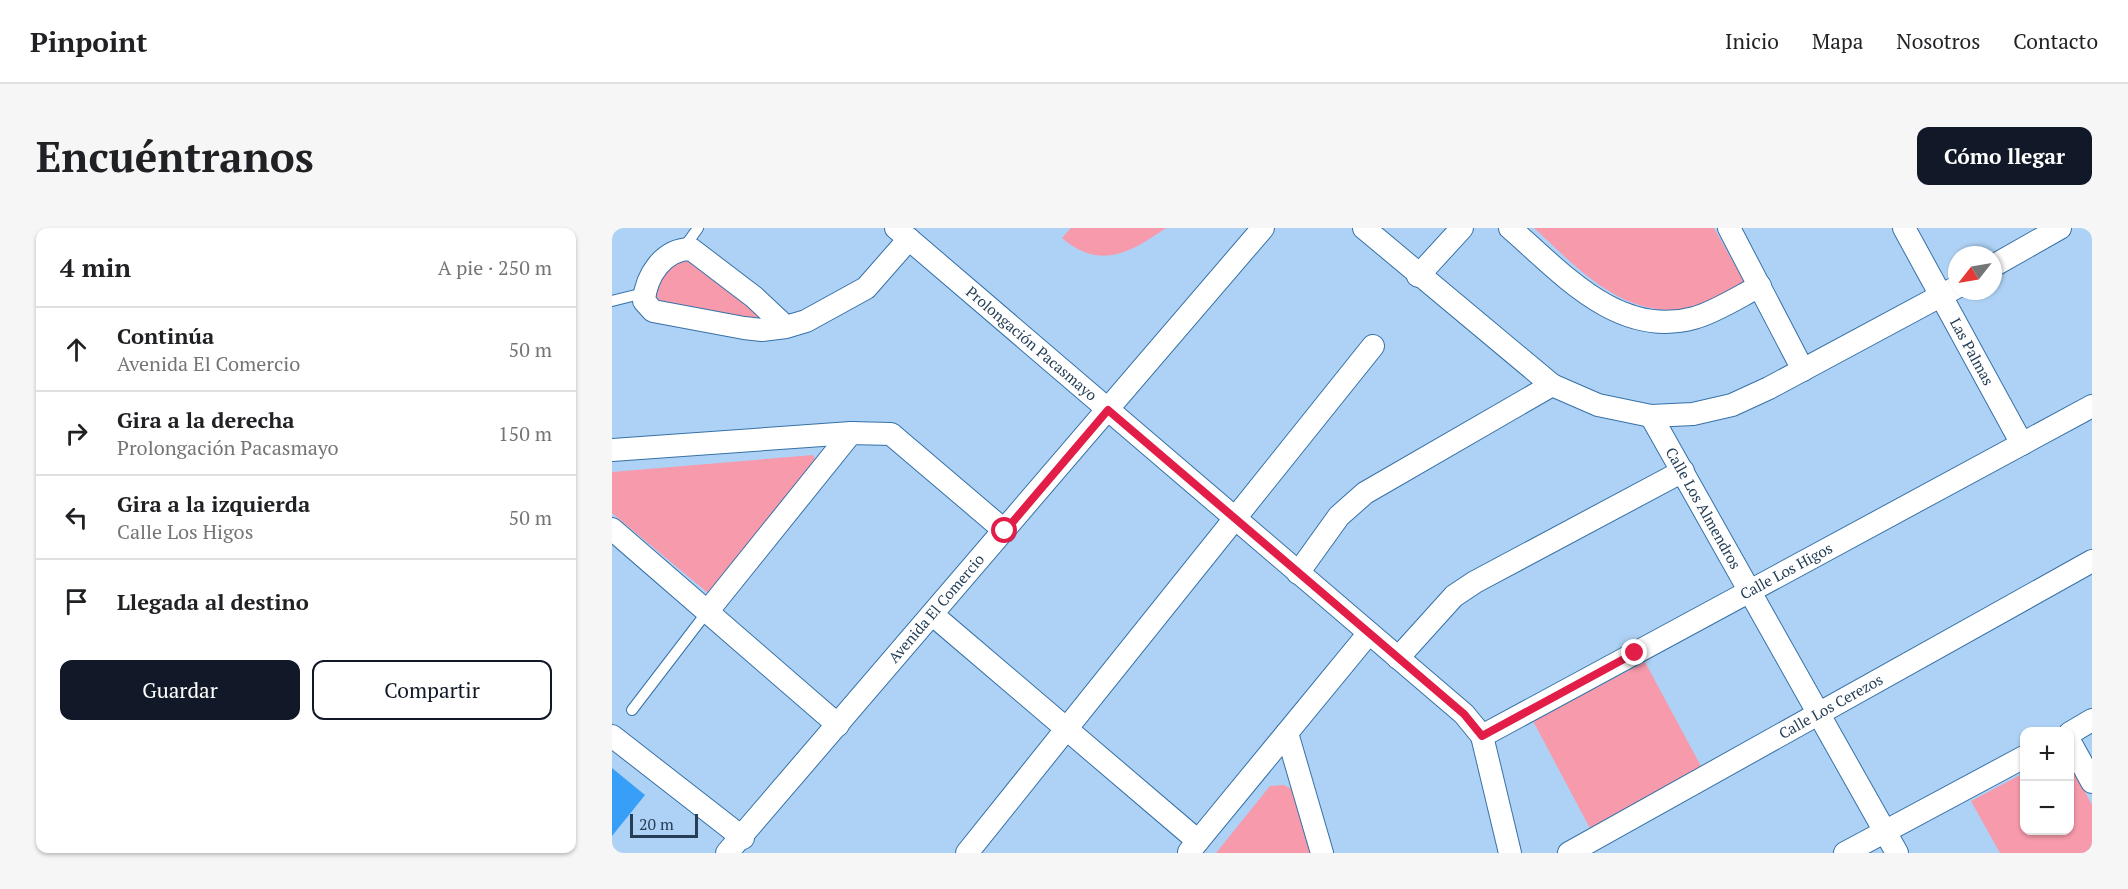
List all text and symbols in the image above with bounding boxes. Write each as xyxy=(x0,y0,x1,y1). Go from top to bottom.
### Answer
text: Pinpoint xyxy=(30,23,147,60)
text: Inicio xyxy=(1725,27,1779,55)
text: Mapa xyxy=(1812,27,1863,55)
text: Nosotros xyxy=(1896,27,1980,55)
text: Contacto xyxy=(2013,27,2098,55)
button: Cómo llegar xyxy=(1917,127,2092,185)
text: Encuéntranos xyxy=(36,128,314,184)
north arrow xyxy=(1948,246,2002,300)
text: 4 min xyxy=(60,250,131,284)
text: A pie · 250 m xyxy=(438,254,552,281)
street label: Prolongación Pacasmayo xyxy=(962,281,1102,405)
street label: Las Palmas xyxy=(1946,314,1999,389)
text: Continúa xyxy=(117,321,214,350)
icon: ahead xyxy=(60,333,93,366)
text: 50 m xyxy=(509,336,552,363)
text: Avenida El Comercio xyxy=(117,350,300,377)
text: Gira a la derecha xyxy=(117,405,295,434)
icon: right xyxy=(60,417,93,450)
text: 150 m xyxy=(498,420,552,447)
text: Prolongación Pacasmayo xyxy=(117,434,339,461)
street label: Calle Los Almendros xyxy=(1662,443,1746,572)
text: Gira a la izquierda xyxy=(117,489,310,518)
icon: left xyxy=(60,501,93,534)
text: 50 m xyxy=(509,504,552,531)
route start xyxy=(991,517,1017,543)
text: Calle Los Higos xyxy=(117,518,253,545)
street label: Calle Los Higos xyxy=(1736,537,1836,604)
street label: Avenida El Comercio xyxy=(883,549,988,667)
icon: arrive xyxy=(60,585,93,618)
text: Llegada al destino xyxy=(117,587,309,616)
route end xyxy=(1621,639,1647,665)
button: Guardar xyxy=(60,660,300,720)
button: Compartir xyxy=(312,660,552,720)
street label: Calle Los Cerezos xyxy=(1775,669,1886,743)
map controls xyxy=(2020,727,2074,835)
button: + xyxy=(2020,727,2074,781)
button: − xyxy=(2020,781,2074,835)
scale bar xyxy=(630,811,698,838)
text: 20 m xyxy=(639,813,674,835)

